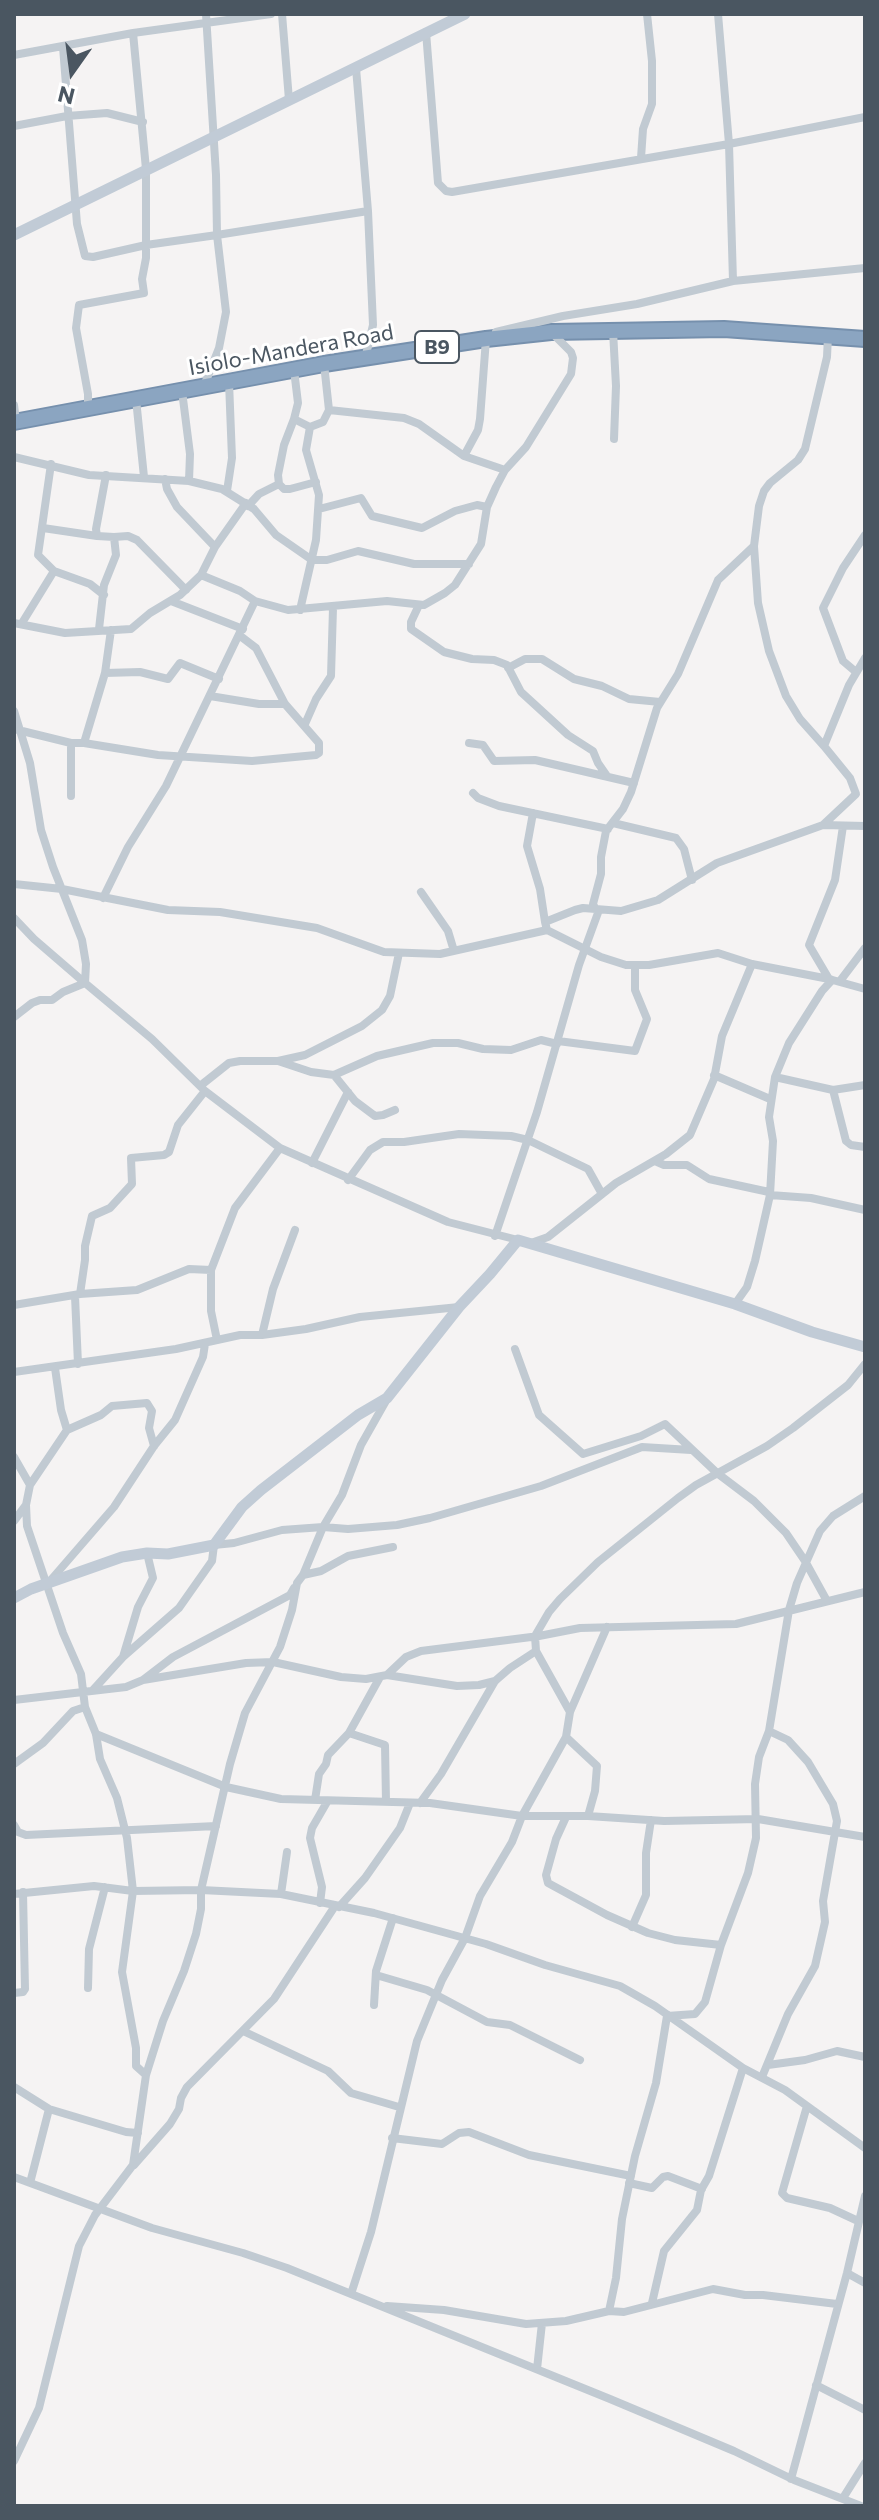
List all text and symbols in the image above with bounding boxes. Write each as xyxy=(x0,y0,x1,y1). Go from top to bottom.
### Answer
north arrow xyxy=(32,32,112,112)
text: N xyxy=(55,81,77,111)
street label: Isiolo-Mandera Road xyxy=(186,319,396,381)
road number: B9 xyxy=(415,331,459,363)

